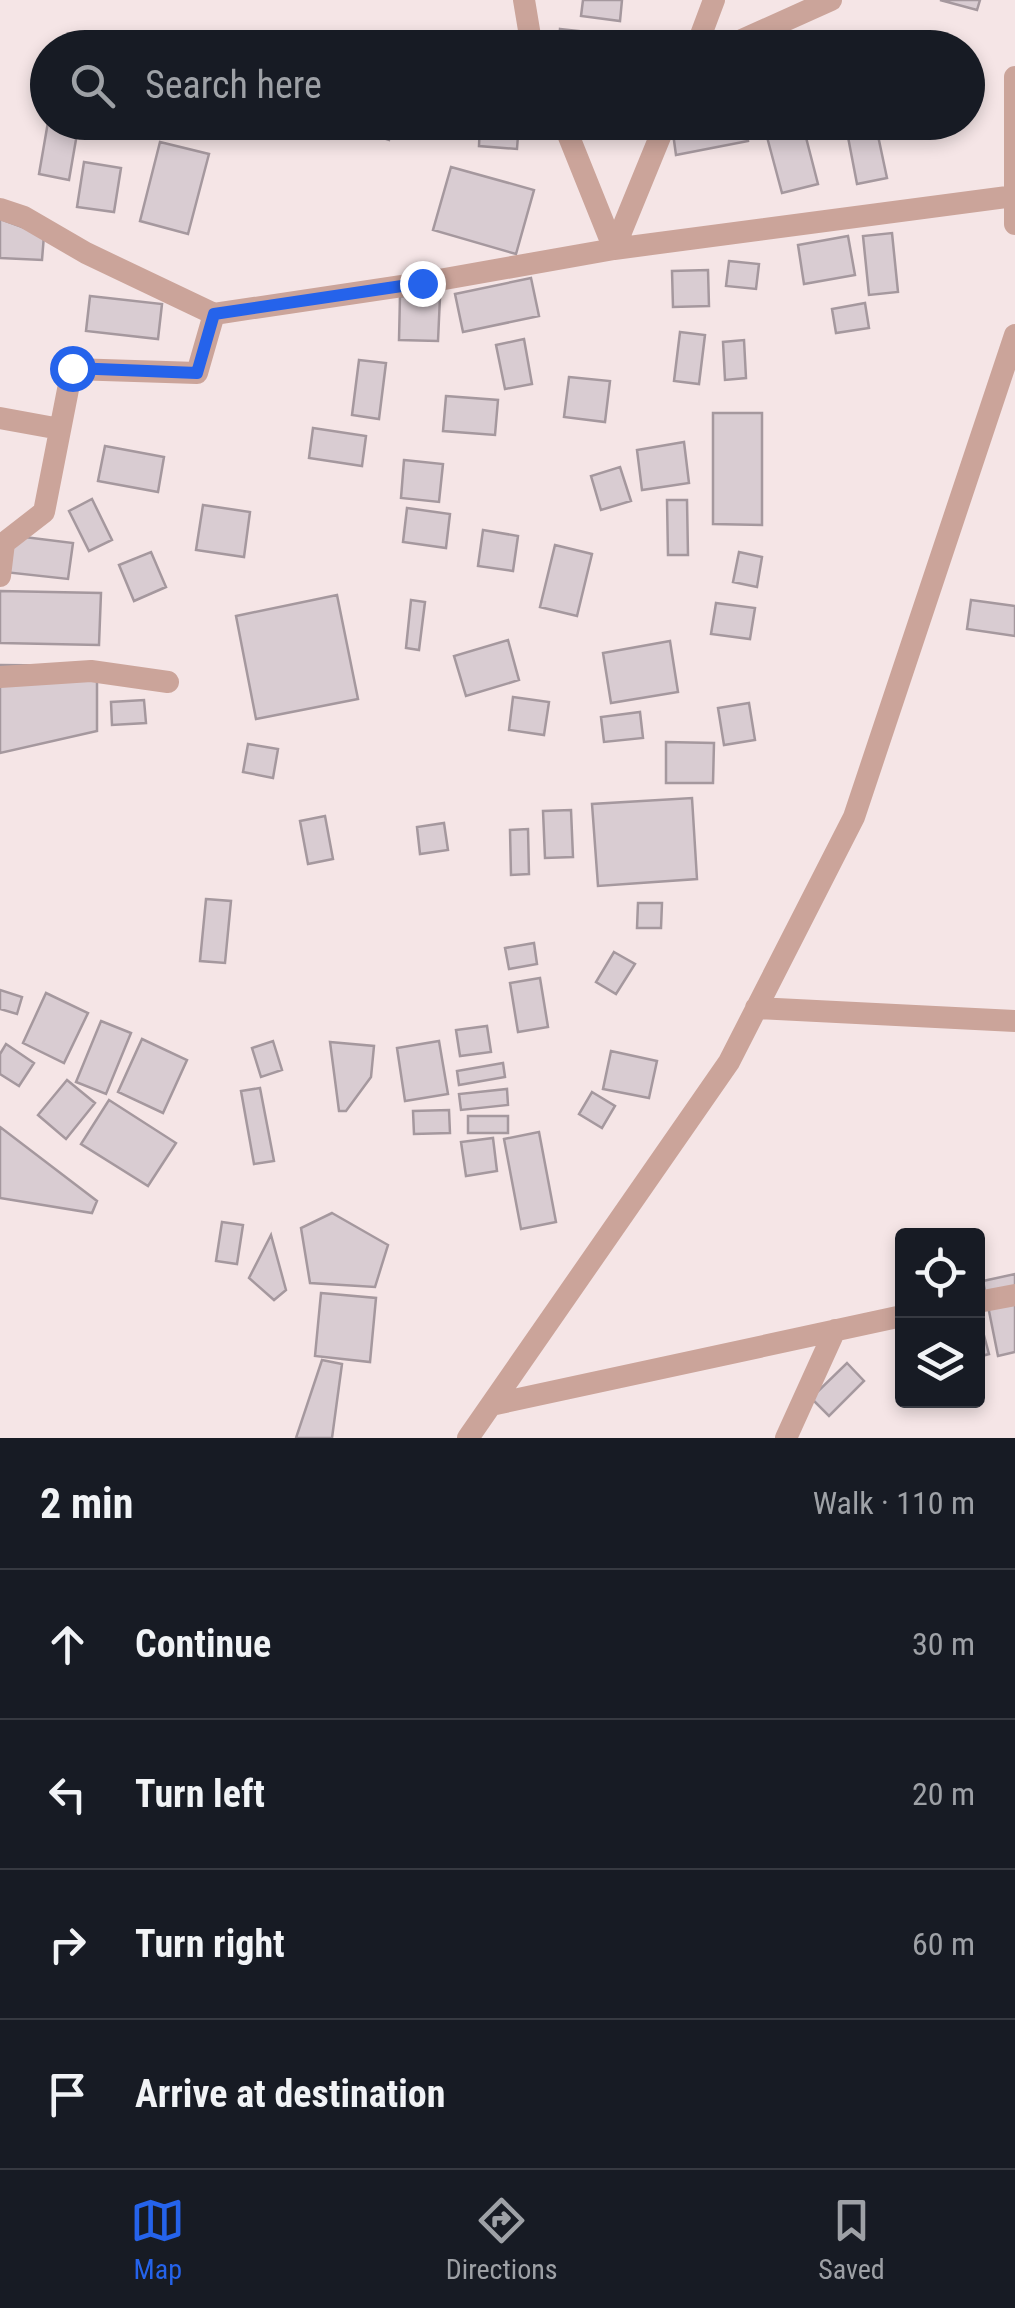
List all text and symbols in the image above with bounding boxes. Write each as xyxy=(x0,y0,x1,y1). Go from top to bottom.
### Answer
search box xyxy=(30,30,985,140)
icon: search xyxy=(65,58,120,113)
text: Search here xyxy=(145,63,322,107)
route end xyxy=(400,261,446,307)
route start xyxy=(50,346,96,392)
map controls xyxy=(895,1228,985,1408)
button: locate xyxy=(895,1228,985,1318)
button: layers xyxy=(895,1318,985,1408)
text: 2 min xyxy=(40,1479,133,1528)
text: Walk · 110 m xyxy=(813,1484,975,1522)
icon: ahead xyxy=(40,1617,95,1672)
text: Continue xyxy=(135,1622,271,1666)
text: 30 m xyxy=(912,1625,975,1663)
icon: left xyxy=(40,1767,95,1822)
text: Turn left xyxy=(135,1772,265,1816)
text: 20 m xyxy=(912,1775,975,1813)
icon: right xyxy=(40,1917,95,1972)
text: Turn right xyxy=(135,1922,285,1966)
text: 60 m xyxy=(912,1925,975,1963)
icon: arrive xyxy=(40,2067,95,2122)
text: Arrive at destination xyxy=(135,2072,445,2116)
tab: Map xyxy=(130,2193,185,2286)
tab: Directions xyxy=(446,2193,558,2286)
tab: Saved xyxy=(818,2193,885,2286)

